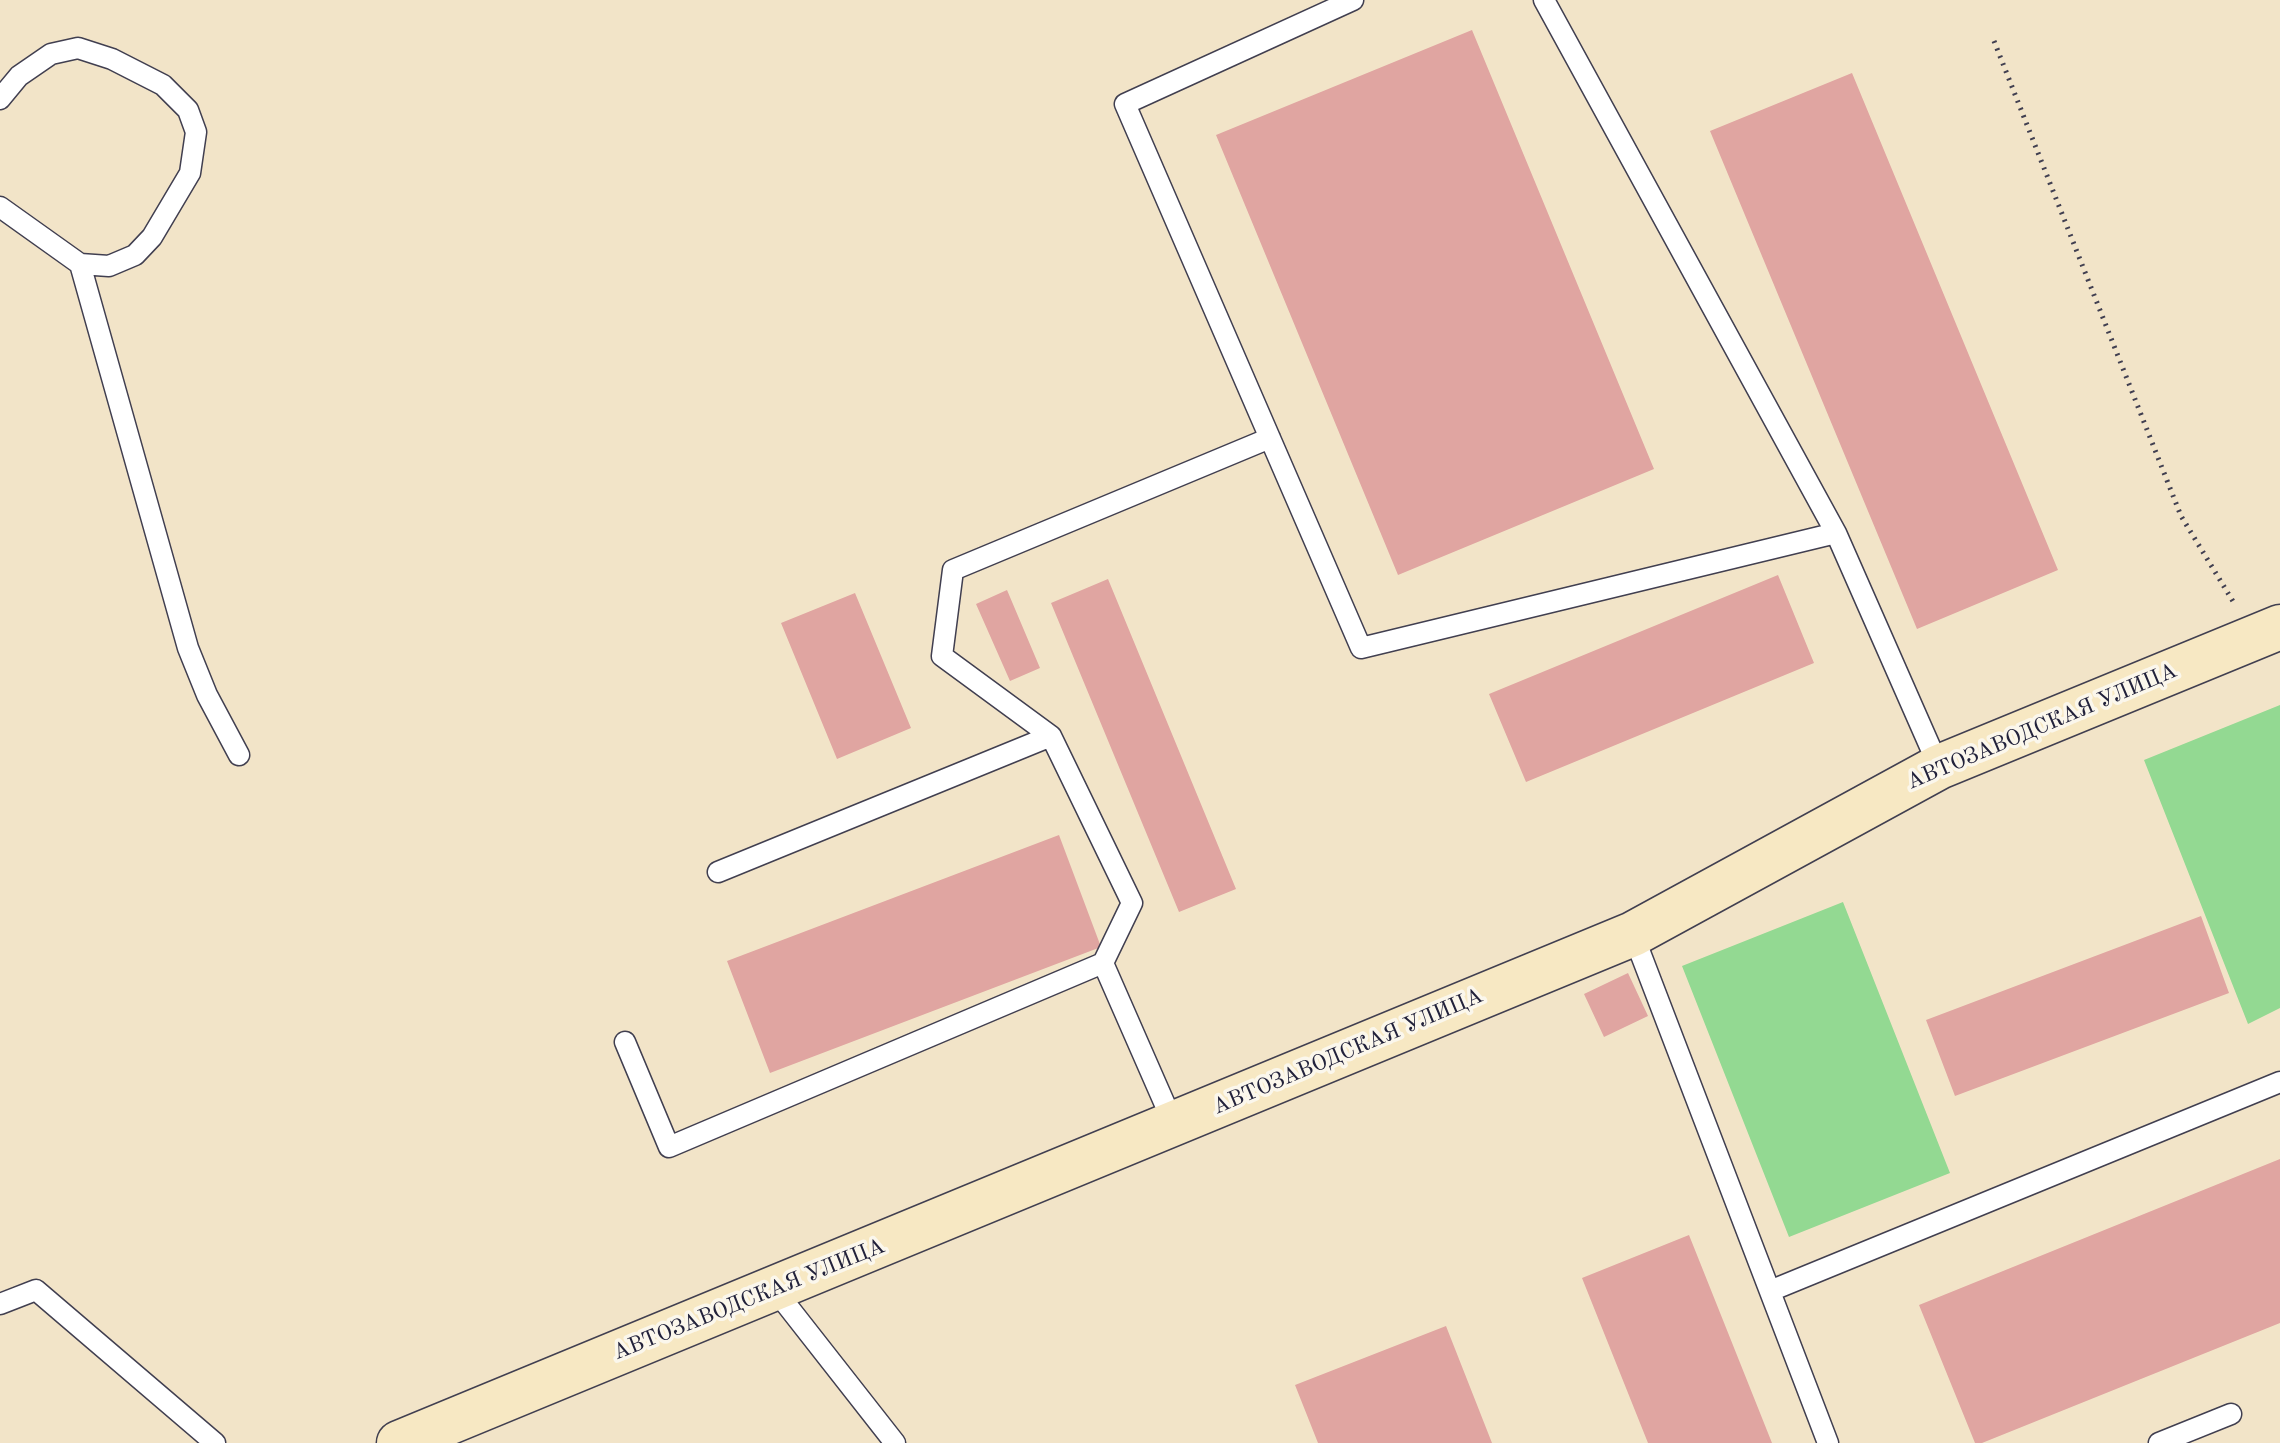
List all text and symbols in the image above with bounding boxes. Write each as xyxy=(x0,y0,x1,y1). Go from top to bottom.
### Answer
street label: АВТОЗАВОДСКАЯ УЛИЦА xyxy=(1903,658,2181,796)
street label: АВТОЗАВОДСКАЯ УЛИЦА xyxy=(1209,983,1487,1121)
street label: АВТОЗАВОДСКАЯ УЛИЦА xyxy=(609,1233,889,1367)

